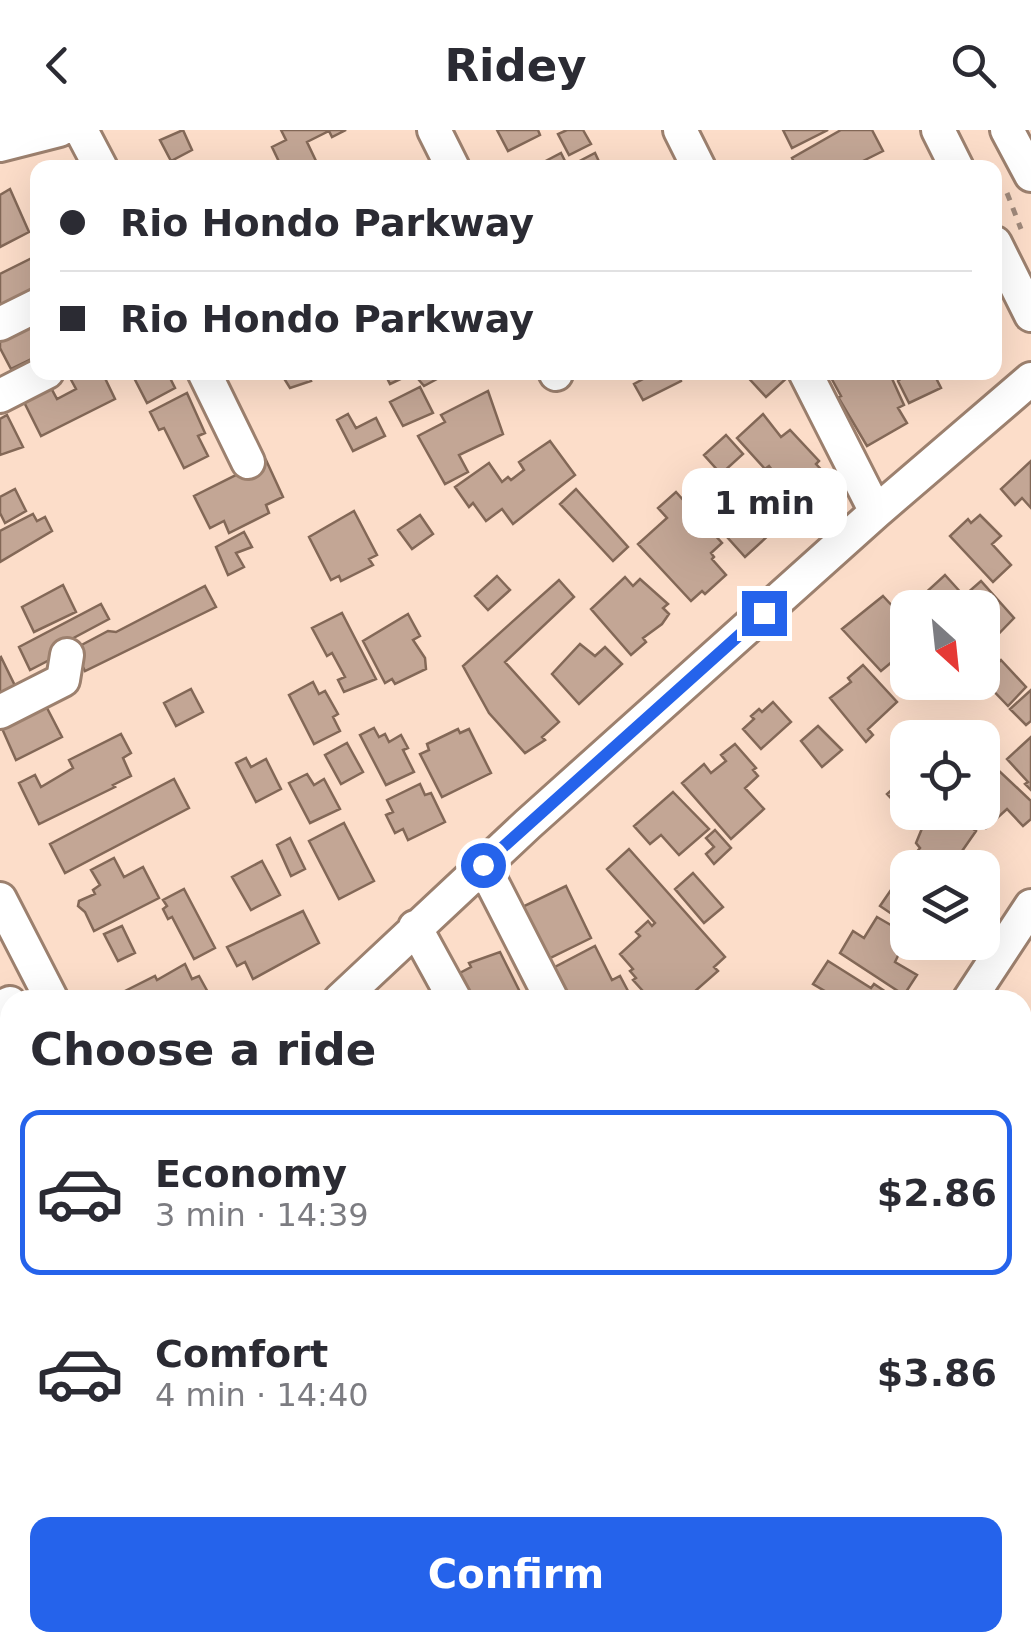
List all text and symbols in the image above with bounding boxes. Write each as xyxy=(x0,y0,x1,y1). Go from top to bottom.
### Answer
icon: back xyxy=(30,38,85,93)
icon: search xyxy=(946,38,1001,93)
text: Ridey xyxy=(444,39,587,92)
text: Rio Hondo Parkway xyxy=(120,201,534,245)
text: Rio Hondo Parkway xyxy=(120,297,534,341)
callout: 1 min xyxy=(682,468,846,538)
text: 1 min xyxy=(714,484,815,522)
north arrow xyxy=(890,590,1000,700)
map controls xyxy=(890,590,1000,960)
route end xyxy=(742,591,787,636)
button: locate xyxy=(890,720,1000,830)
route start xyxy=(461,843,506,888)
button: layers xyxy=(890,850,1000,960)
text: Choose a ride xyxy=(30,1023,376,1076)
icon: car xyxy=(35,1148,125,1238)
text: Economy xyxy=(155,1152,347,1196)
text: $2.86 xyxy=(877,1171,997,1215)
text: 3 min · 14:39 xyxy=(155,1196,369,1234)
icon: car xyxy=(35,1328,125,1418)
text: Comfort xyxy=(155,1332,328,1376)
text: $3.86 xyxy=(877,1351,997,1395)
text: 4 min · 14:40 xyxy=(155,1376,369,1414)
button: Confirm xyxy=(30,1517,1002,1632)

